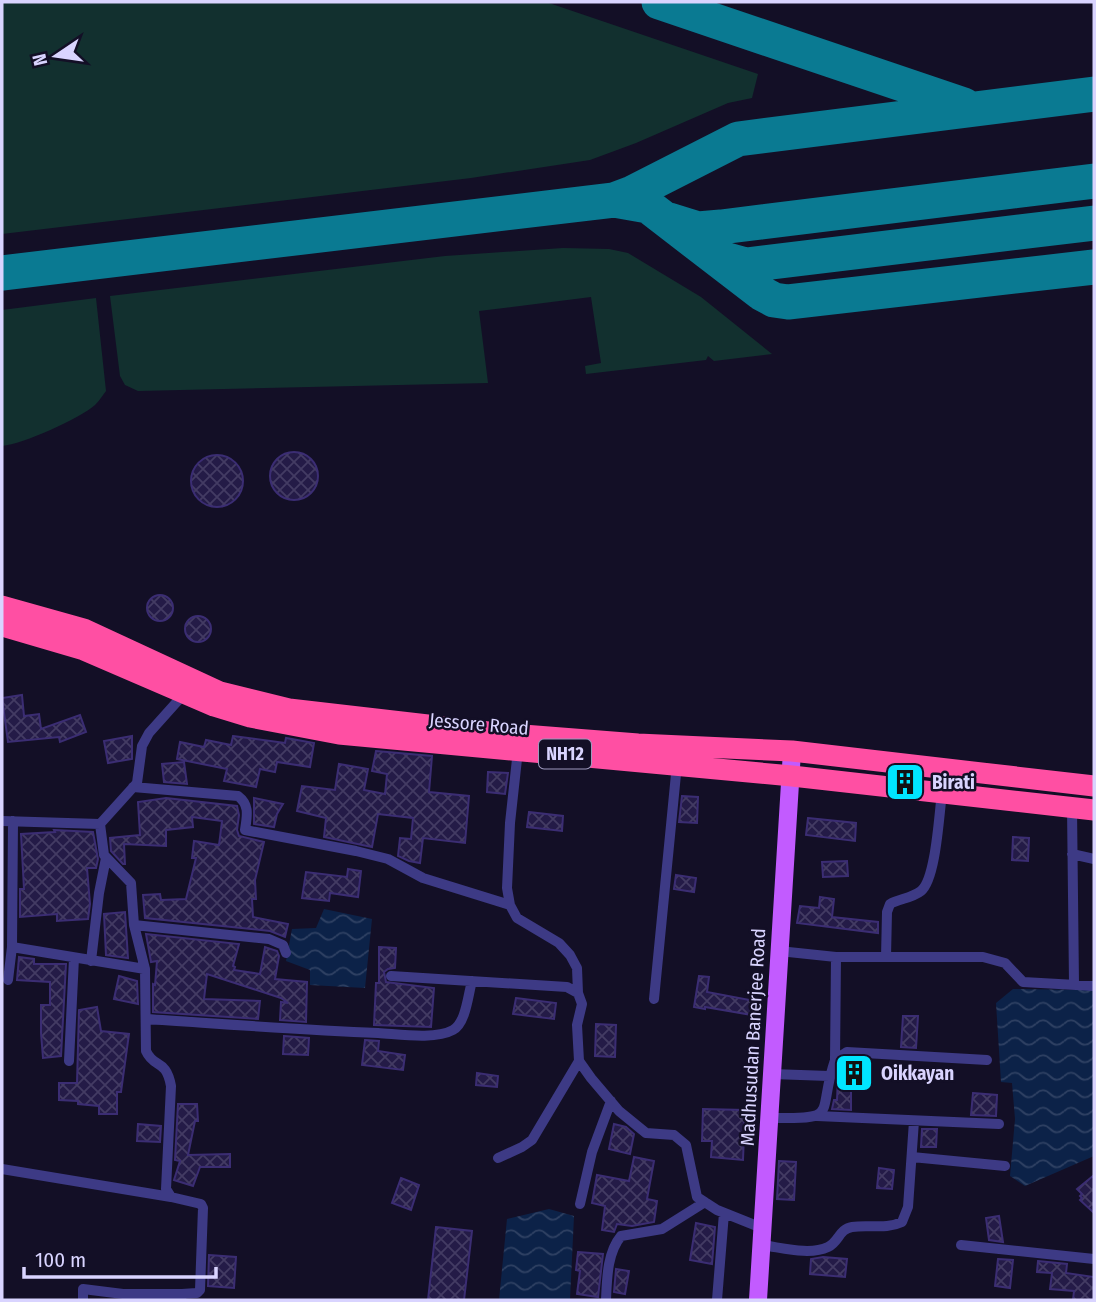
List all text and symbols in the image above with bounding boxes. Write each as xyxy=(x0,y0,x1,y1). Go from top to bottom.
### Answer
north arrow xyxy=(21,21,91,91)
text: N xyxy=(27,52,52,68)
street label: Jessore Road xyxy=(428,708,530,740)
road number: NH12 xyxy=(539,740,591,768)
building icon: Birati xyxy=(884,761,926,803)
place label: Birati xyxy=(932,771,975,794)
street label: Madhusudan Banerjee Road xyxy=(736,928,770,1146)
building icon: Oikkayan xyxy=(833,1052,875,1094)
place label: Oikkayan xyxy=(881,1062,954,1085)
scale bar xyxy=(24,1236,217,1280)
text: 100 m xyxy=(35,1247,86,1273)

